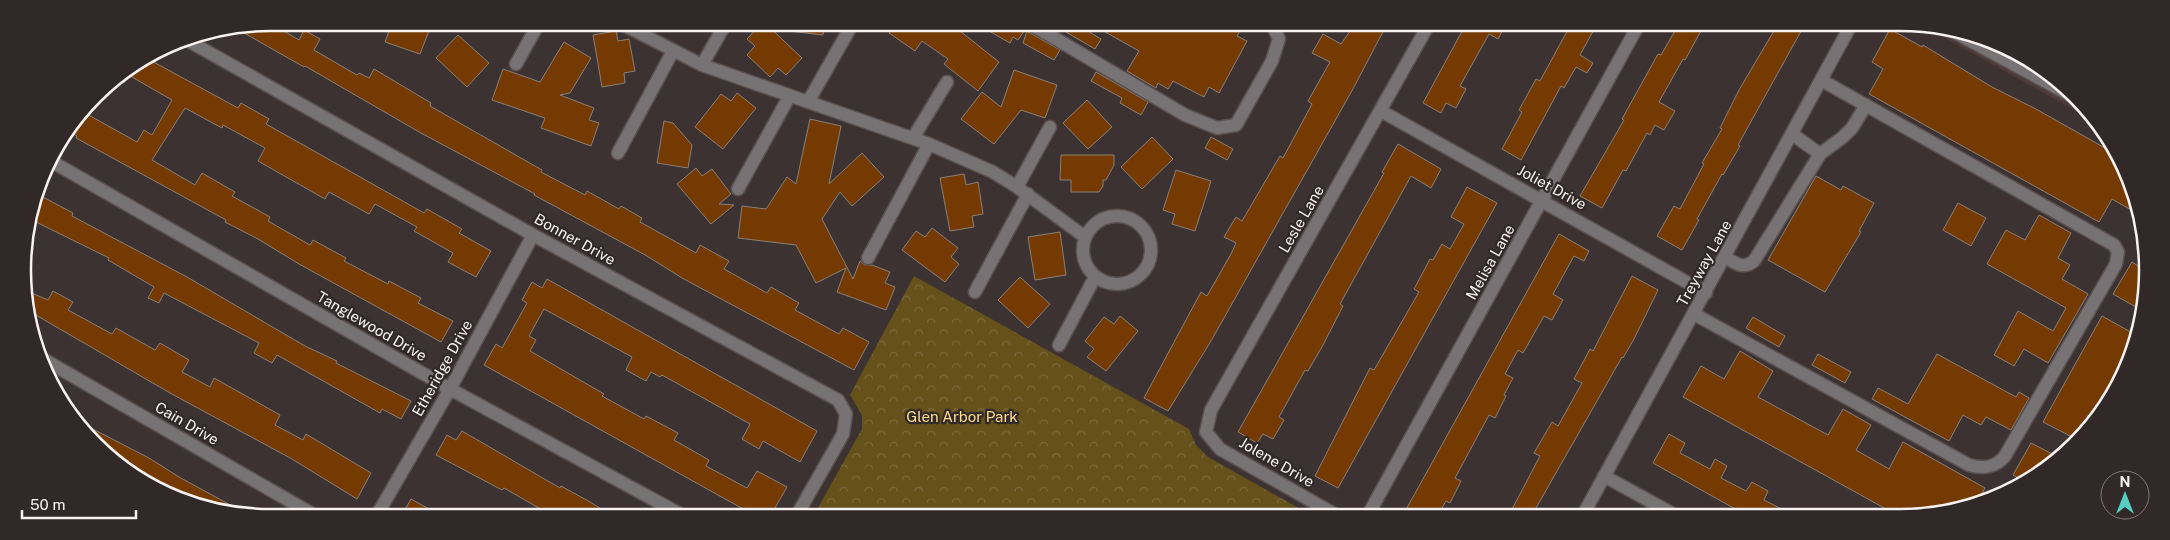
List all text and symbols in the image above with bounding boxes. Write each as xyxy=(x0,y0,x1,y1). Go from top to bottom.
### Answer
street label: Joliet Drive xyxy=(1515,161,1589,213)
street label: Lesle Lane xyxy=(1275,182,1327,256)
street label: Bonner Drive xyxy=(532,210,618,268)
street label: Treyway Lane xyxy=(1673,217,1735,309)
street label: Melisa Lane xyxy=(1462,221,1518,303)
street label: Tanglewood Drive xyxy=(314,288,430,364)
street label: Etheridge Drive xyxy=(409,317,475,419)
street label: Cain Drive xyxy=(152,398,222,448)
park label: Glen Arbor Park xyxy=(906,408,1018,425)
street label: Jolene Drive xyxy=(1237,434,1317,490)
north arrow xyxy=(2100,470,2150,520)
text: N xyxy=(2120,474,2130,490)
scale bar xyxy=(22,488,136,520)
text: 50 m xyxy=(30,496,65,513)

